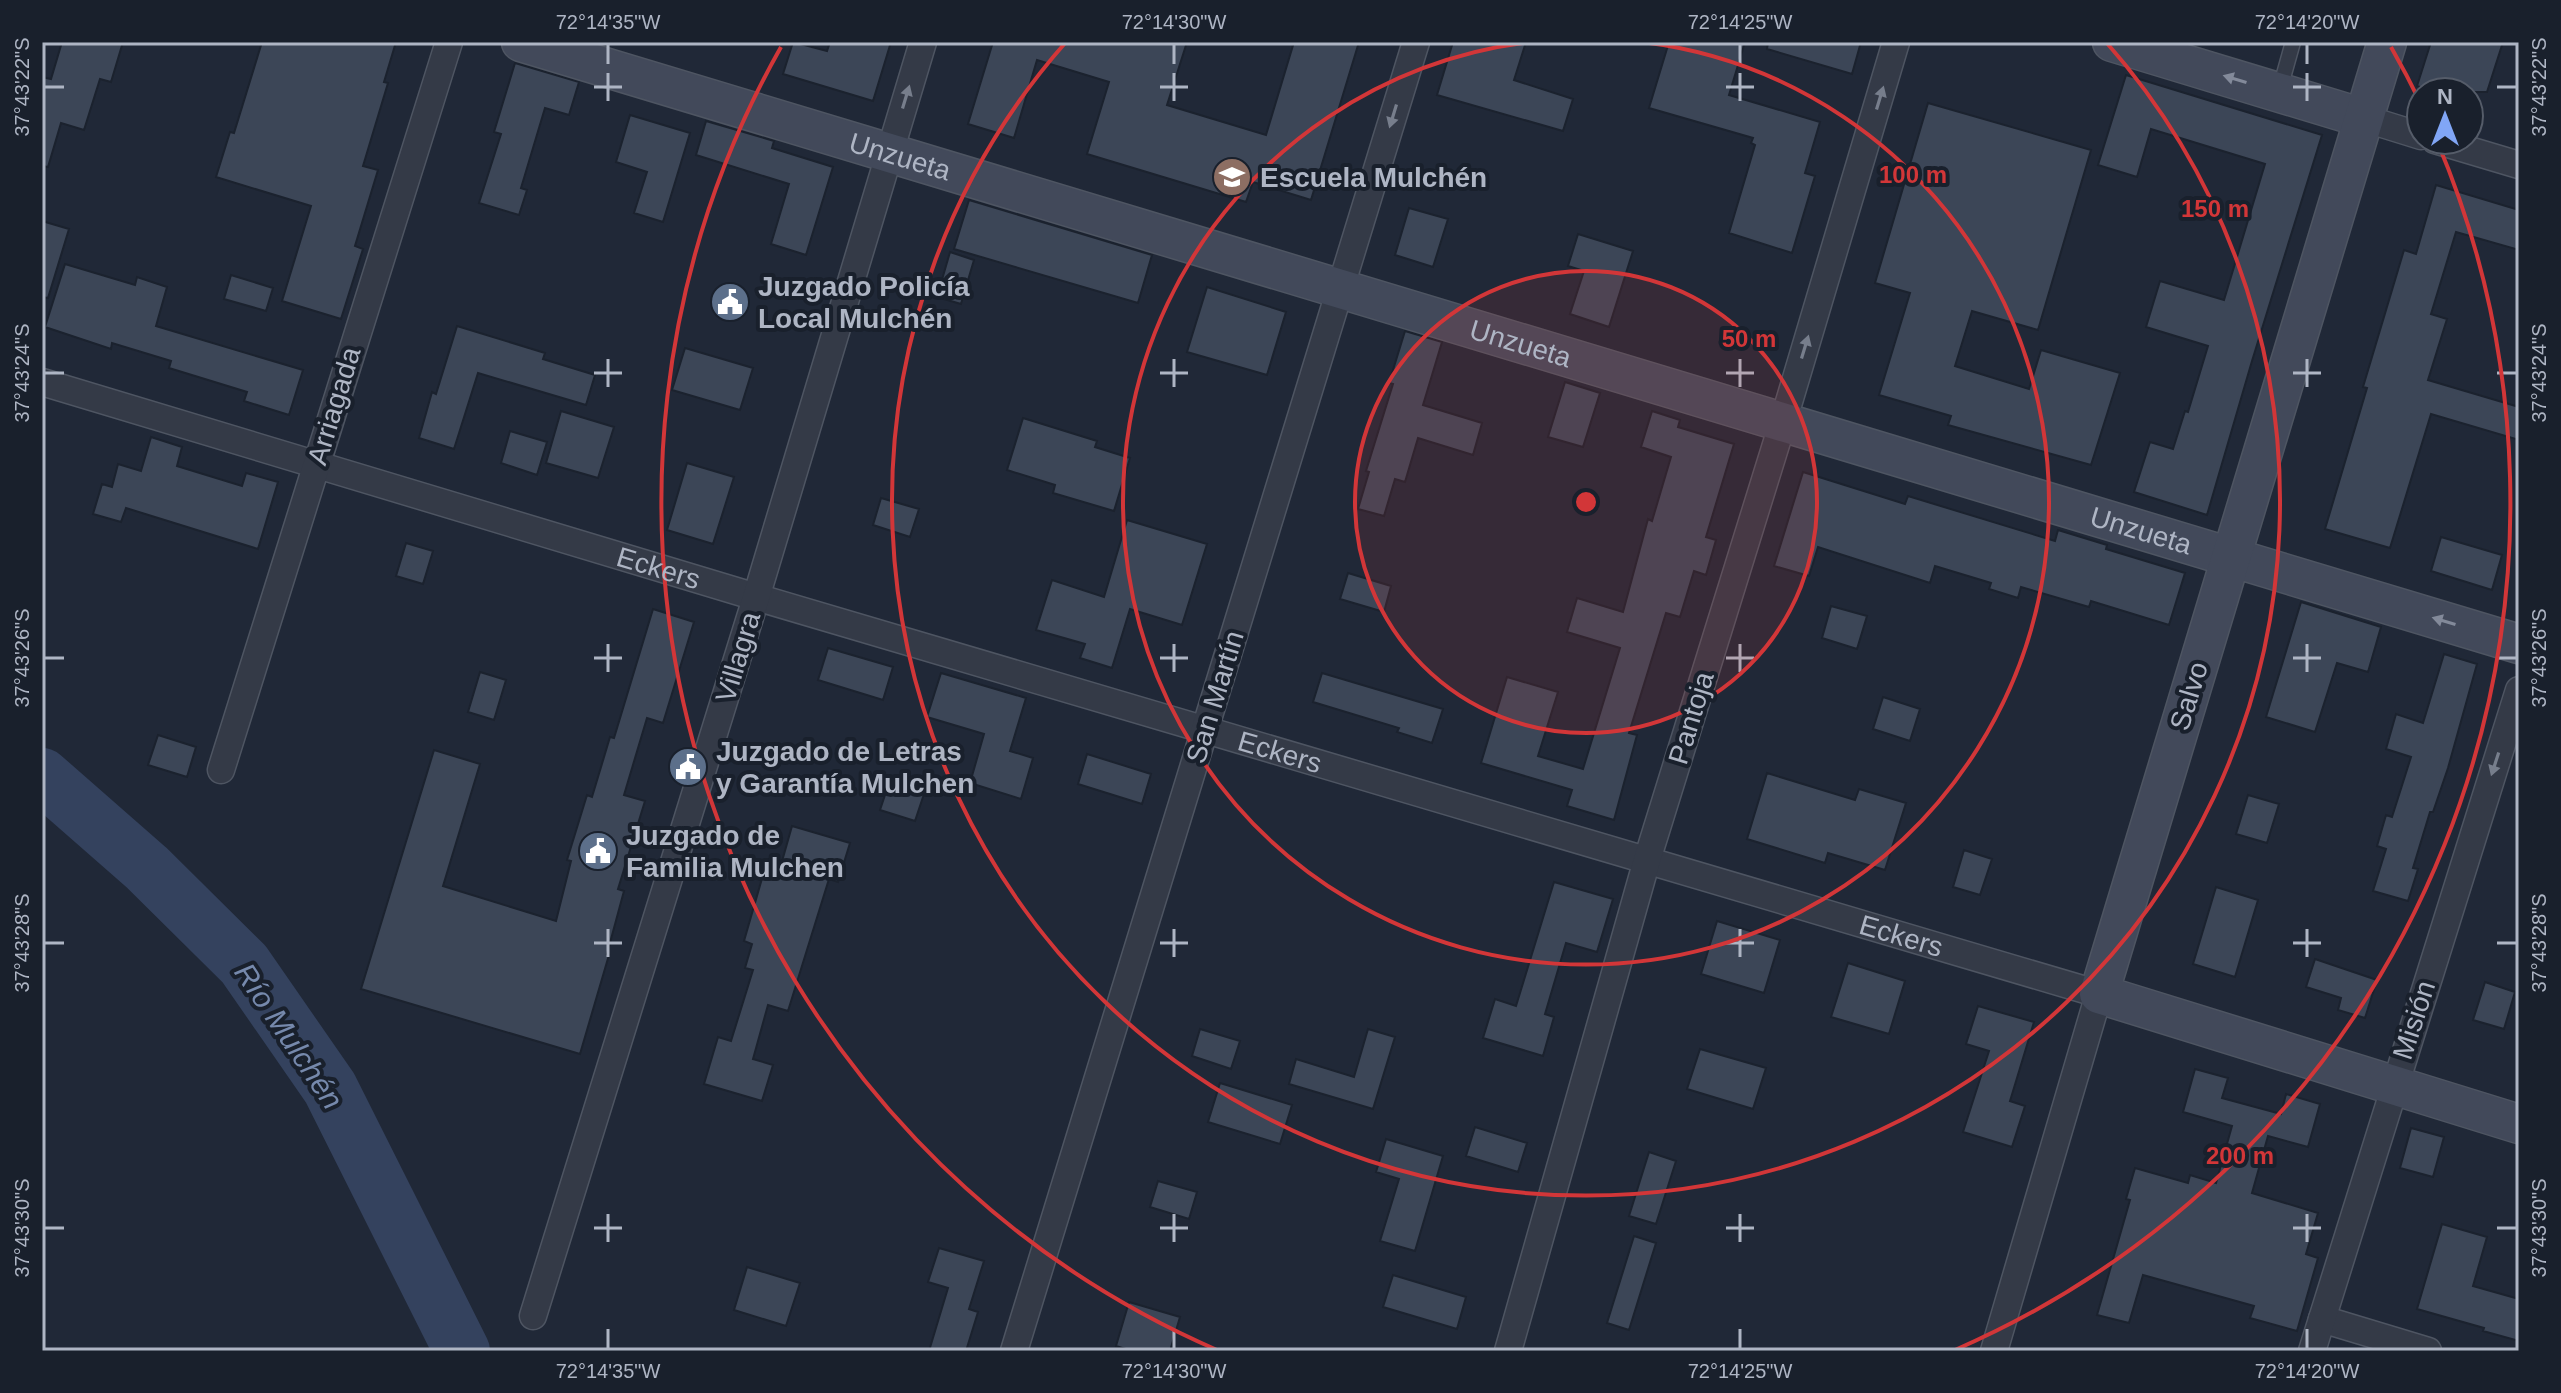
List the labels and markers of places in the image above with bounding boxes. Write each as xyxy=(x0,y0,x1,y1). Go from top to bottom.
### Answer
school or university icon: Escuela Mulchén xyxy=(1211,156,1253,198)
place label: Escuela Mulchén xyxy=(1260,162,1487,193)
place label: Juzgado Policía Local Mulchén xyxy=(758,271,970,334)
public building icon: Juzgado Policía Local Mulchén xyxy=(709,281,751,323)
centre of rings xyxy=(1572,488,1600,516)
place label: Juzgado de Letras y Garantía Mulchen xyxy=(716,736,974,799)
public building icon: Juzgado de Letras y Garantía Mulchen xyxy=(667,746,709,788)
place label: Juzgado de Familia Mulchen xyxy=(626,820,844,883)
public building icon: Juzgado de Familia Mulchen xyxy=(577,830,619,872)

